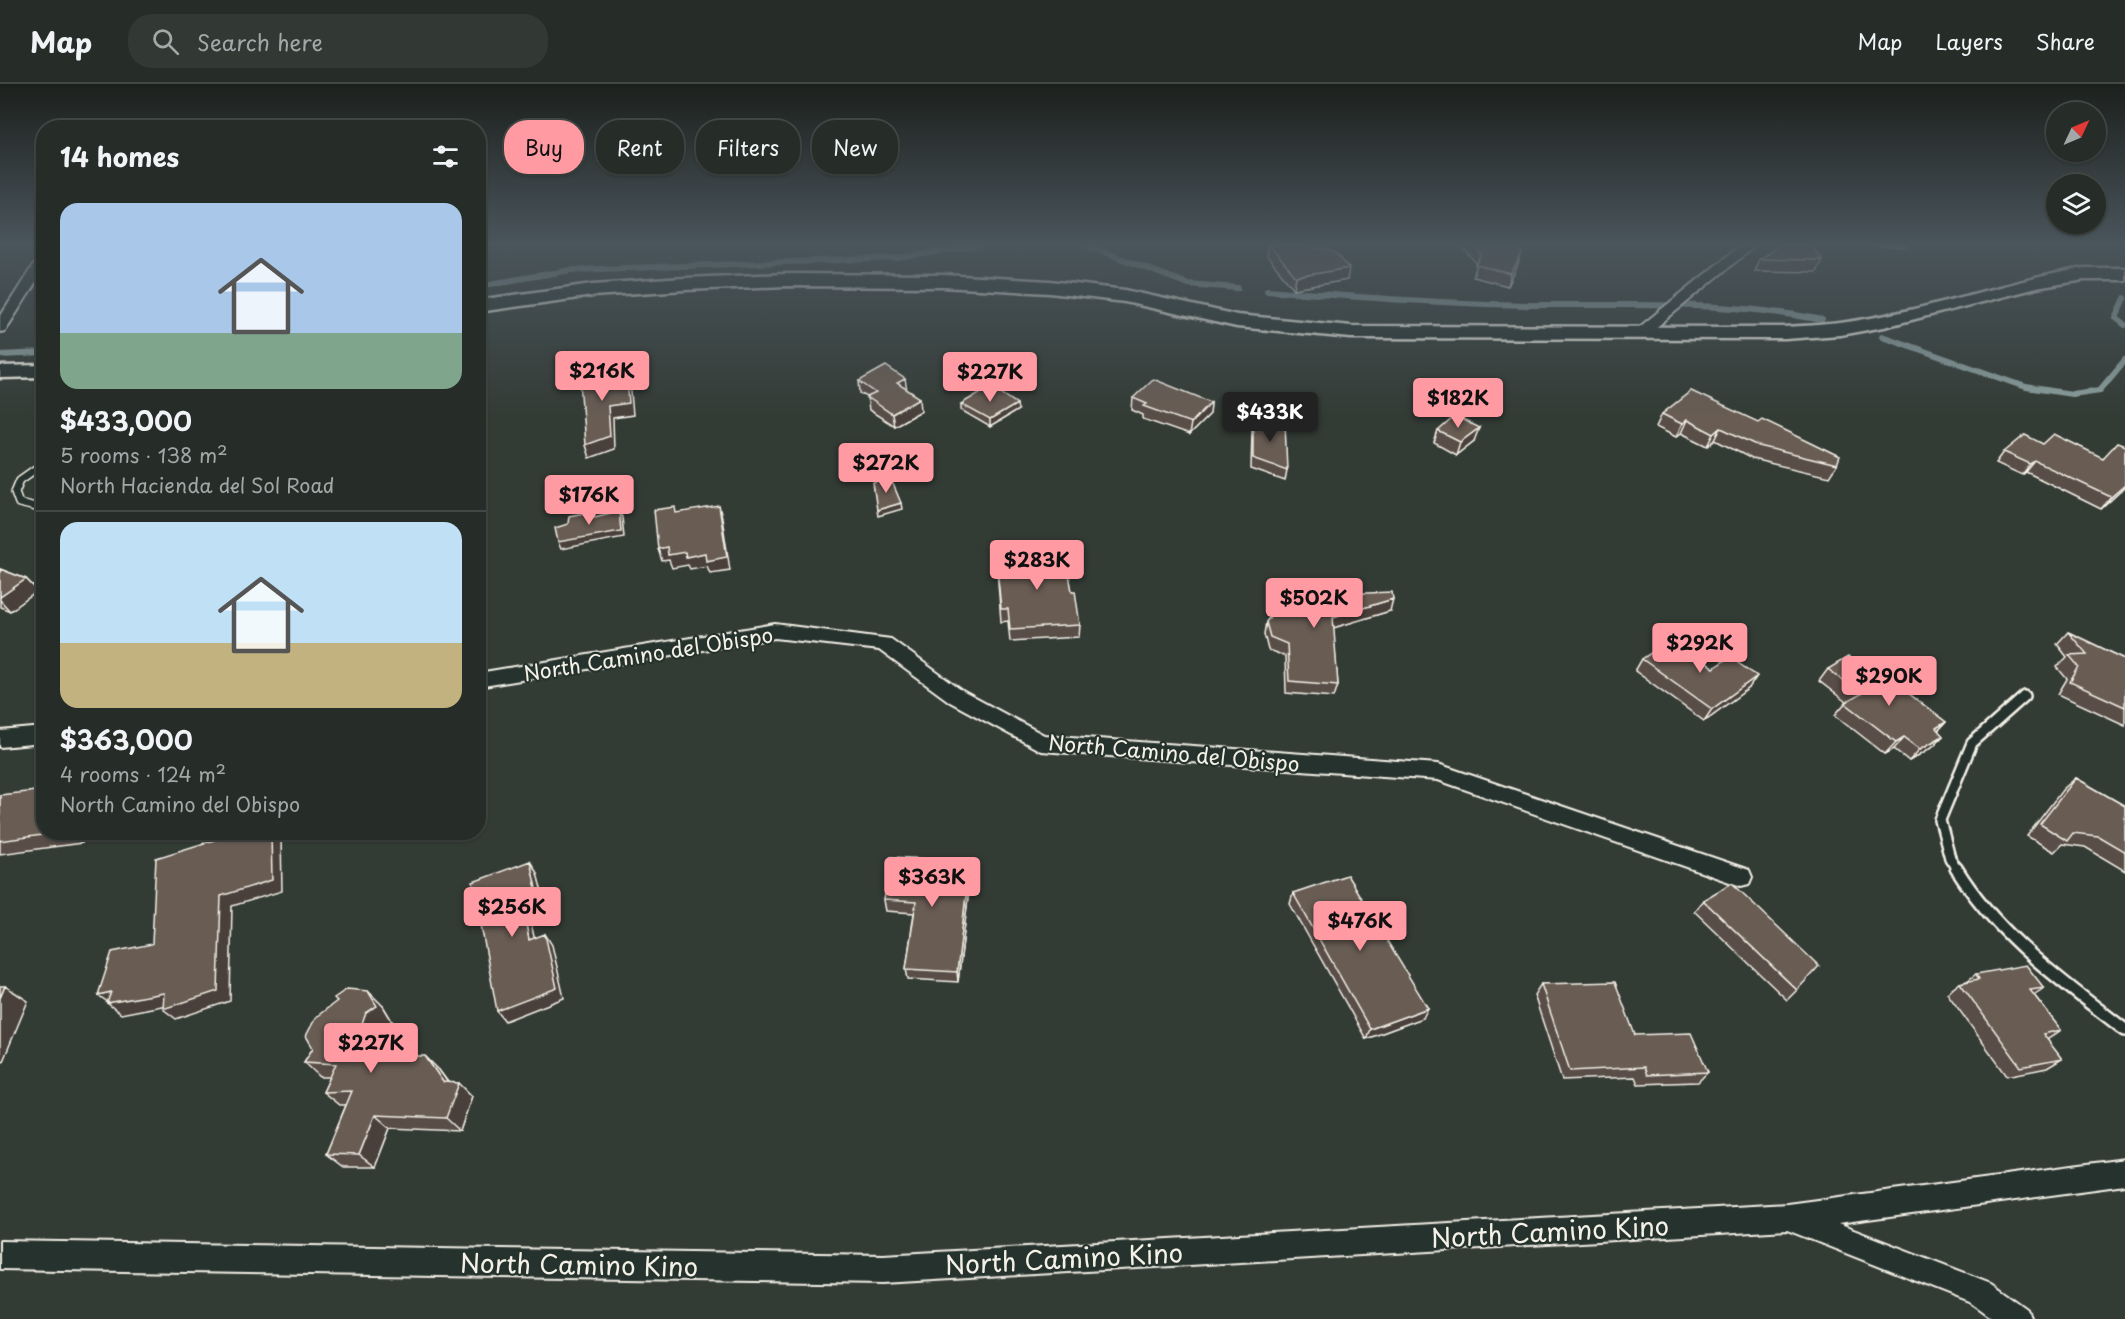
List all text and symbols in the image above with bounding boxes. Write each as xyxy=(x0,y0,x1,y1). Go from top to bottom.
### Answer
search box xyxy=(128,14,548,68)
text: Map xyxy=(30,20,92,63)
icon: search xyxy=(149,25,182,58)
text: Search here xyxy=(197,25,323,58)
text: Map xyxy=(1858,25,1902,57)
text: Layers xyxy=(1935,25,2003,57)
text: Share xyxy=(2036,25,2095,57)
north arrow xyxy=(2046,102,2106,162)
map controls xyxy=(2046,102,2106,234)
chip: Buy xyxy=(504,120,584,174)
chip: Rent xyxy=(596,120,684,174)
chip: Filters xyxy=(696,120,800,174)
chip: New xyxy=(812,120,898,174)
text: 14 homes xyxy=(60,137,179,176)
icon: filters xyxy=(429,140,462,173)
button: layers xyxy=(2046,174,2106,234)
icon: home xyxy=(207,242,315,350)
pin: $216K xyxy=(560,351,644,402)
pin: $227K xyxy=(948,352,1032,403)
text: $216K xyxy=(569,355,635,385)
text: $227K xyxy=(957,356,1023,386)
pin: $182K xyxy=(1416,378,1500,429)
text: $182K xyxy=(1427,382,1489,412)
pin: $433K xyxy=(1228,392,1312,443)
text: $433K xyxy=(1237,396,1303,426)
text: $433,000 xyxy=(60,401,192,440)
text: 5 rooms · 138 m² xyxy=(60,440,228,470)
pin: $272K xyxy=(844,443,928,494)
text: $272K xyxy=(853,447,919,477)
text: North Hacienda del Sol Road xyxy=(60,470,334,500)
pin: $176K xyxy=(547,475,631,526)
text: $176K xyxy=(559,479,619,509)
pin: $283K xyxy=(995,540,1079,591)
text: $283K xyxy=(1004,544,1070,574)
icon: home xyxy=(207,561,315,669)
pin: $502K xyxy=(1272,578,1356,629)
text: $502K xyxy=(1280,582,1348,612)
street label: North Camino del Obispo xyxy=(521,617,775,689)
pin: $292K xyxy=(1658,623,1742,674)
text: $292K xyxy=(1666,627,1734,657)
pin: $290K xyxy=(1847,656,1931,707)
text: $290K xyxy=(1856,660,1922,690)
text: $363,000 xyxy=(60,720,193,759)
street label: North Camino del Obispo xyxy=(1047,725,1301,779)
text: 4 rooms · 124 m² xyxy=(60,759,226,789)
text: North Camino del Obispo xyxy=(60,789,300,819)
pin: $363K xyxy=(890,857,974,908)
text: $363K xyxy=(898,861,966,891)
pin: $256K xyxy=(470,887,554,938)
text: $256K xyxy=(478,891,546,921)
pin: $476K xyxy=(1318,901,1402,952)
text: $476K xyxy=(1327,905,1393,935)
pin: $227K xyxy=(329,1023,413,1074)
text: $227K xyxy=(338,1027,404,1057)
street label: North Camino Kino xyxy=(1430,1205,1670,1257)
street label: North Camino Kino xyxy=(944,1232,1184,1284)
street label: North Camino Kino xyxy=(460,1242,698,1286)

